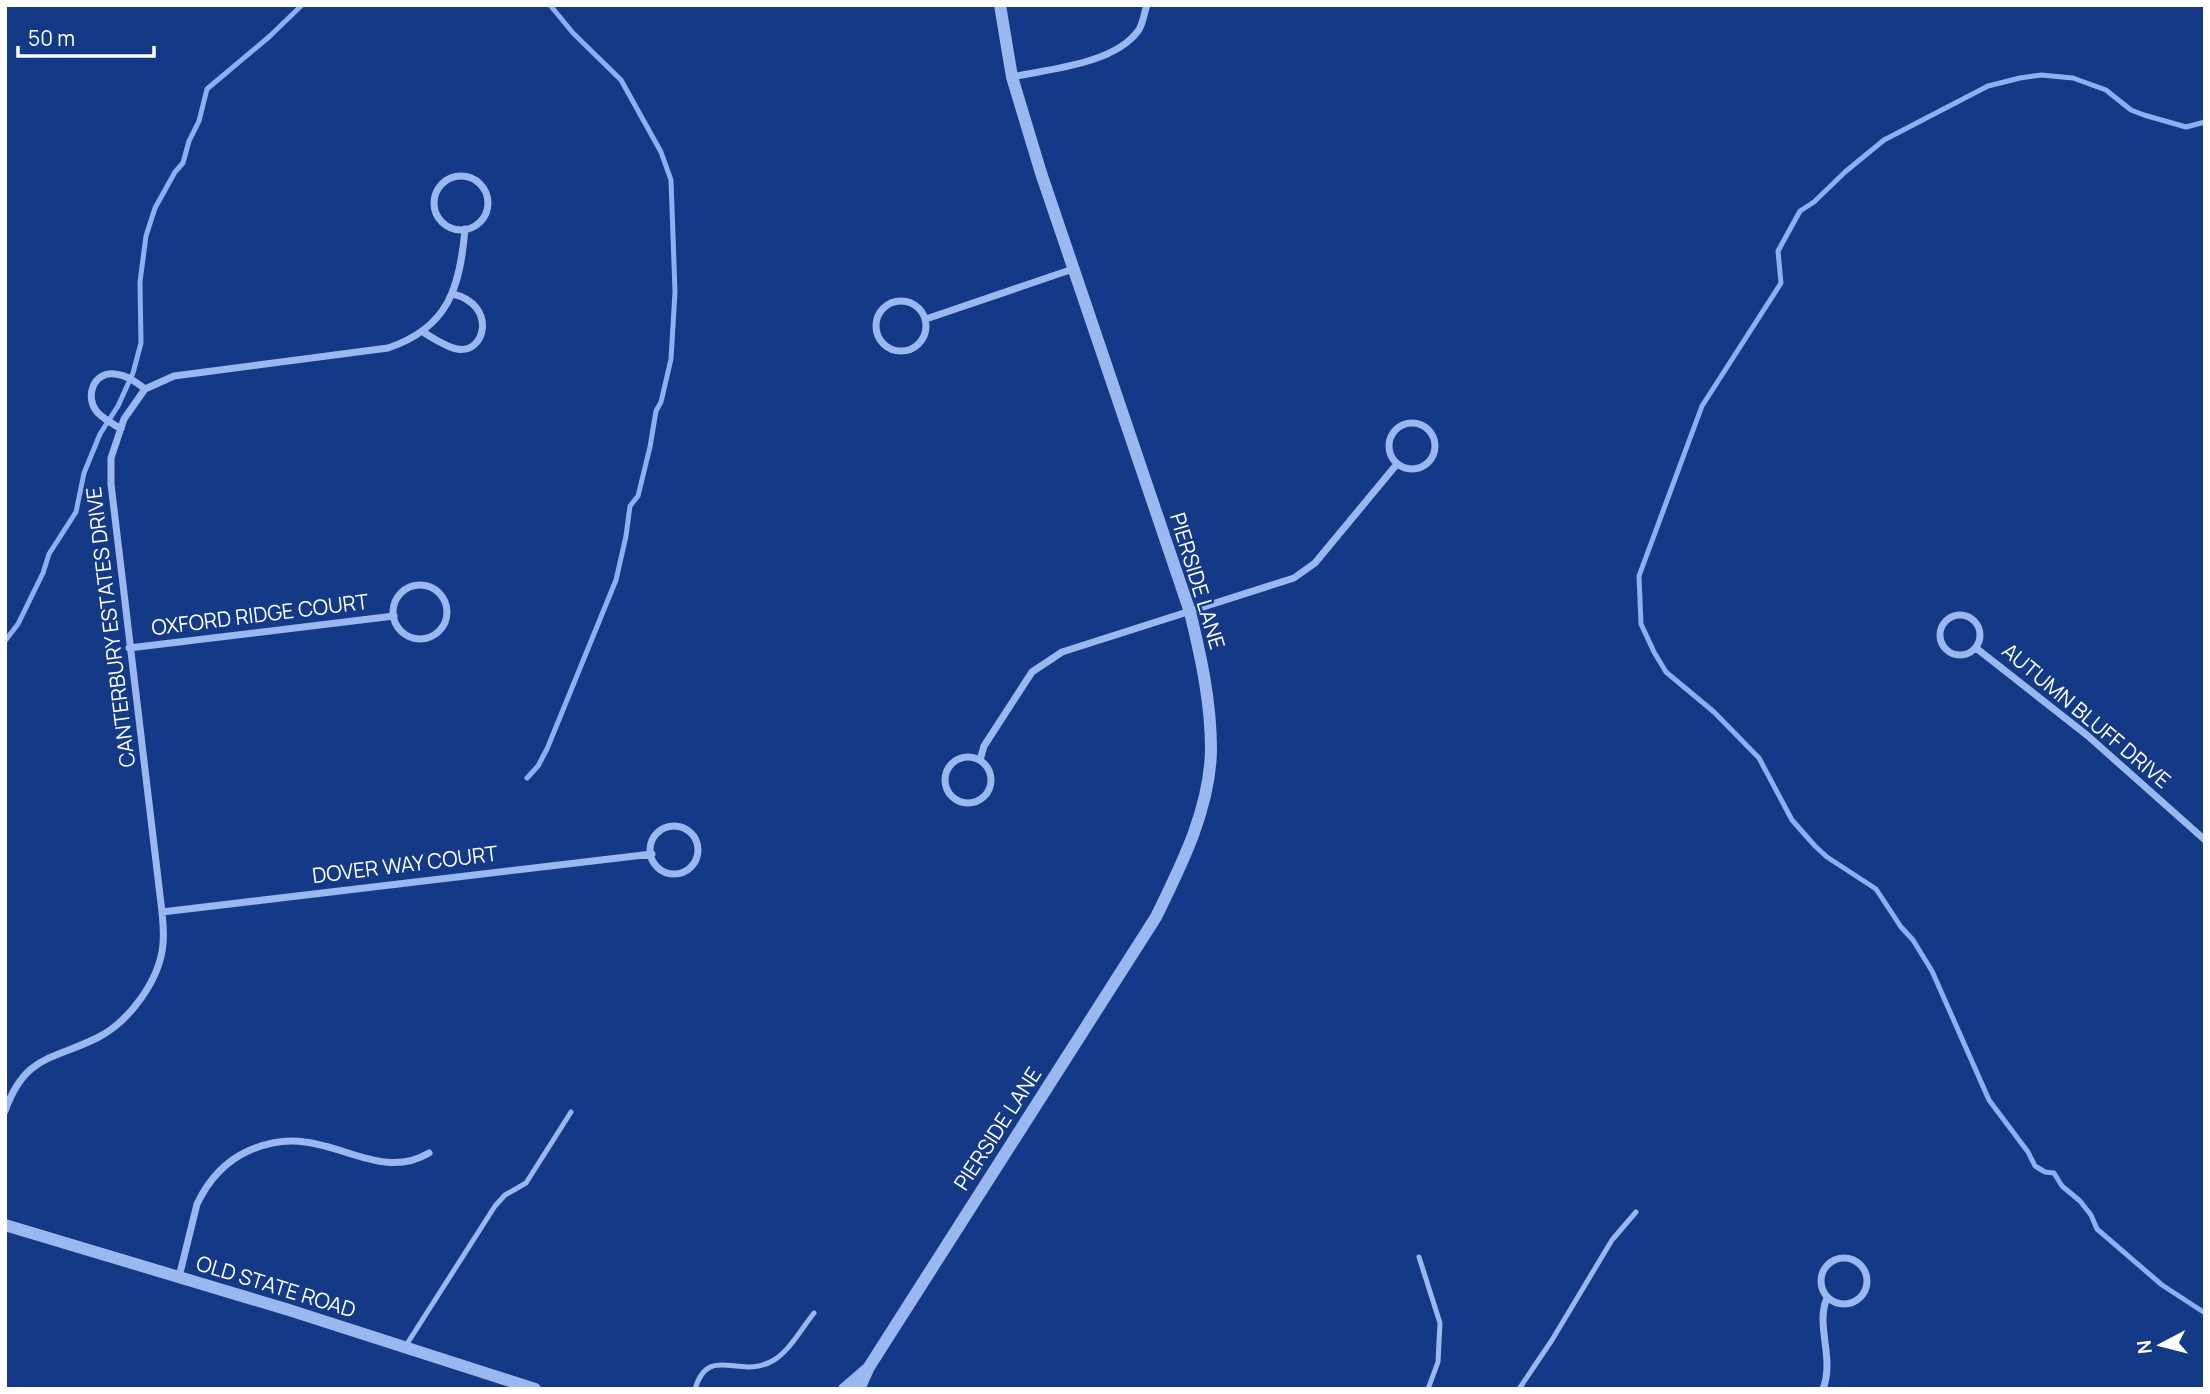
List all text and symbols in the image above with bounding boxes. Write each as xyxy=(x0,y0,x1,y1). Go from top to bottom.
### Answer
scale bar xyxy=(18,14,154,58)
text: 50 m xyxy=(28,24,75,52)
street label: CANTERBURY ESTATES DRIVE xyxy=(79,485,141,769)
street label: PIERSIDE LANE xyxy=(1164,509,1232,652)
street label: OXFORD RIDGE COURT xyxy=(150,587,370,641)
street label: AUTUMN BLUFF DRIVE xyxy=(1997,636,2177,794)
street label: DOVER WAY COURT xyxy=(311,839,500,889)
street label: PIERSIDE LANE xyxy=(947,1062,1047,1195)
street label: OLD STATE ROAD xyxy=(193,1248,359,1324)
north arrow xyxy=(2126,1310,2196,1380)
text: N xyxy=(2130,1339,2158,1355)

